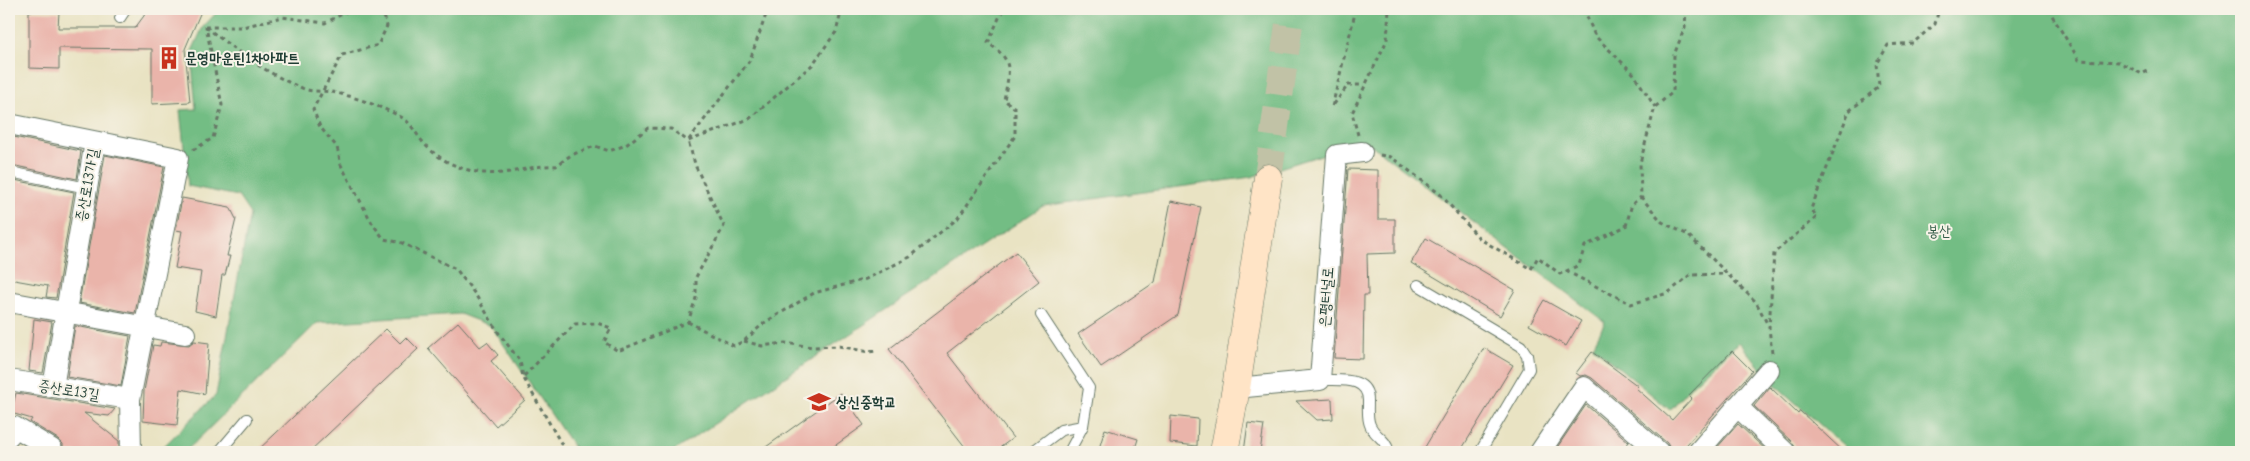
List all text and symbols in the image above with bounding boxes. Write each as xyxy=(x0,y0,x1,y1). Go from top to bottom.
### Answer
building icon: 문영마운틴1차아파트 xyxy=(156,45,182,71)
place label: 문영마운틴1차아파트 xyxy=(185,49,300,67)
street label: 증산로13가길 xyxy=(72,147,102,223)
park label: 봉산 xyxy=(1927,222,1951,240)
street label: 은평터널로 xyxy=(1315,266,1337,328)
street label: 증산로13길 xyxy=(37,376,101,404)
school or university icon: 상신중학교 xyxy=(806,389,832,415)
place label: 상신중학교 xyxy=(836,393,896,411)

